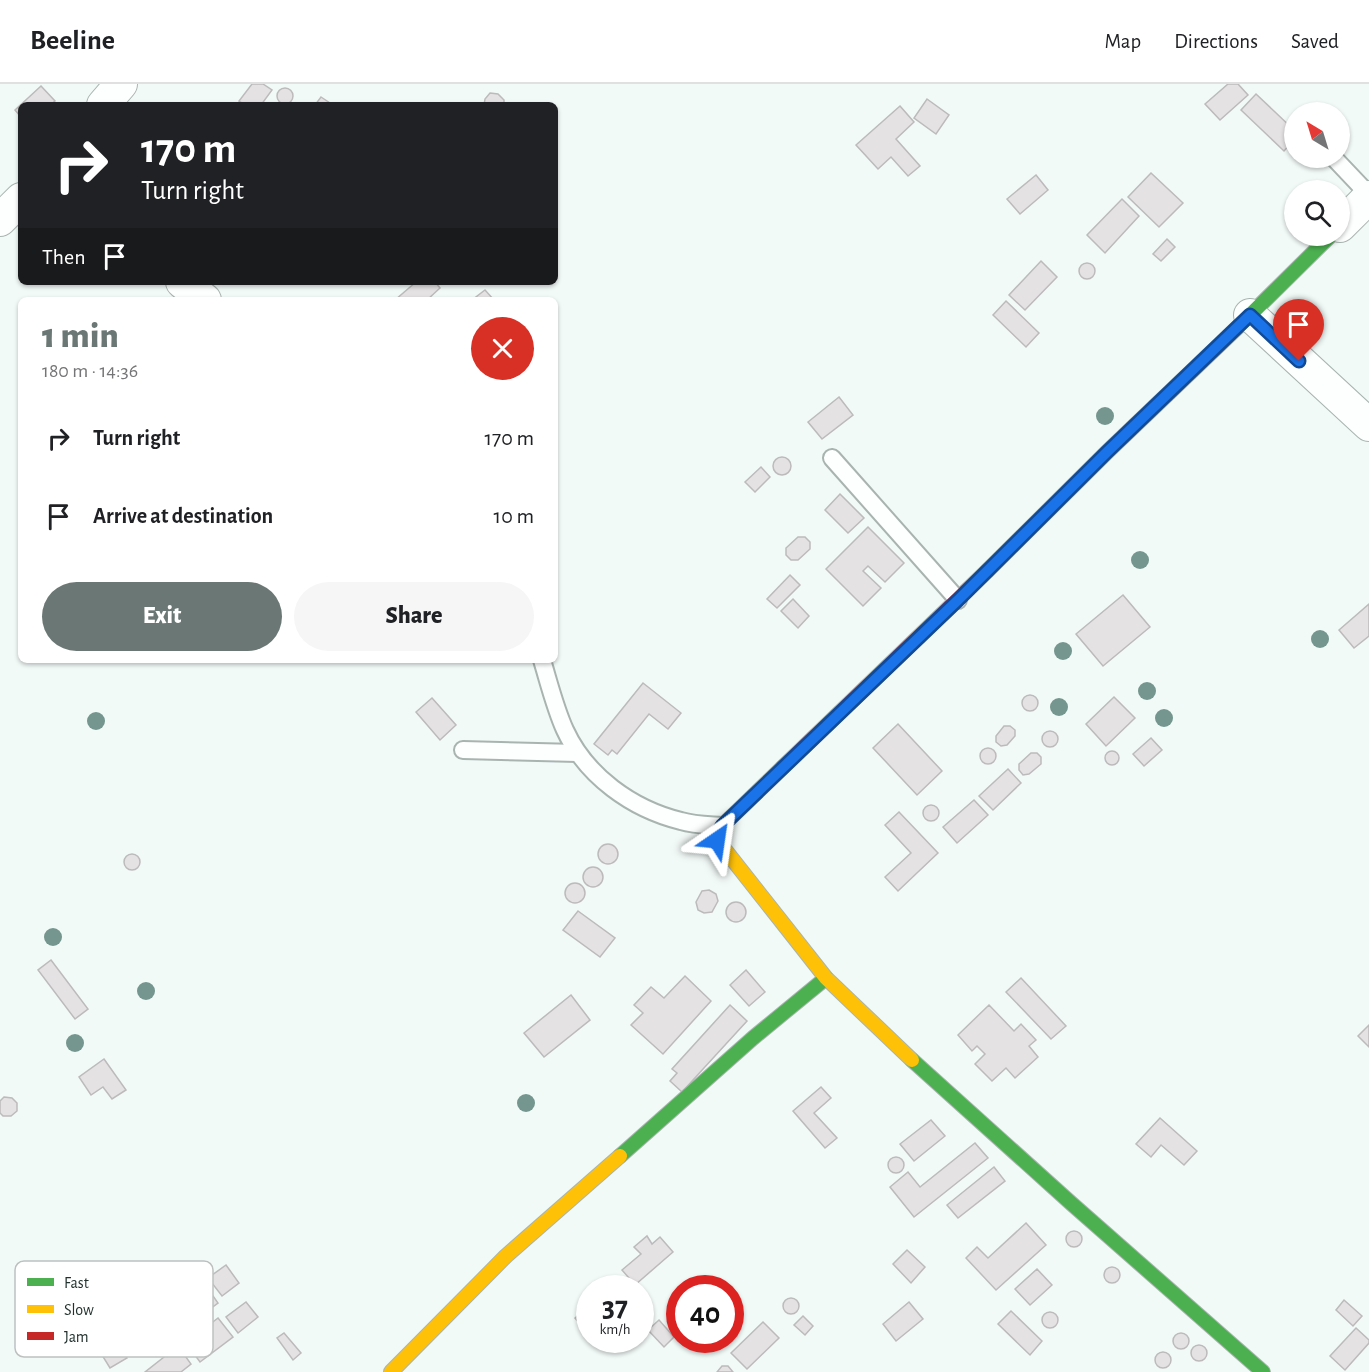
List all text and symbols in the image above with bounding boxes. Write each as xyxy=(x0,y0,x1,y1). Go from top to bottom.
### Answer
text: Beeline xyxy=(30,27,115,55)
text: Map xyxy=(1105,31,1141,52)
text: Directions xyxy=(1174,31,1258,52)
text: Saved xyxy=(1291,31,1339,52)
north arrow xyxy=(1284,102,1350,168)
map controls xyxy=(1284,102,1350,246)
icon: right xyxy=(42,126,120,204)
text: 170 m xyxy=(141,128,236,170)
text: Turn right xyxy=(141,177,244,204)
button: search xyxy=(1284,180,1350,246)
icon: arrive xyxy=(98,240,131,273)
text: Then xyxy=(42,246,86,268)
pin xyxy=(1273,299,1324,361)
icon: arrive xyxy=(1282,308,1315,341)
button: close xyxy=(471,317,534,380)
text: 1 min xyxy=(42,318,119,354)
text: 180 m · 14:36 xyxy=(42,361,138,381)
icon: right xyxy=(42,422,75,455)
text: Turn right xyxy=(93,427,180,449)
text: 170 m xyxy=(484,427,534,449)
icon: arrive xyxy=(42,500,75,533)
text: Arrive at destination xyxy=(93,505,273,527)
text: 10 m xyxy=(494,505,534,527)
button: Exit xyxy=(42,582,282,651)
button: Share xyxy=(294,582,534,651)
position arrow xyxy=(685,808,749,872)
legend xyxy=(15,1261,213,1357)
text: Fast xyxy=(64,1275,89,1291)
speed limit sign: 40 xyxy=(666,1275,744,1353)
text: 37 xyxy=(602,1292,628,1322)
text: Slow xyxy=(64,1302,94,1318)
text: km/h xyxy=(600,1322,630,1337)
text: Jam xyxy=(64,1329,89,1345)

